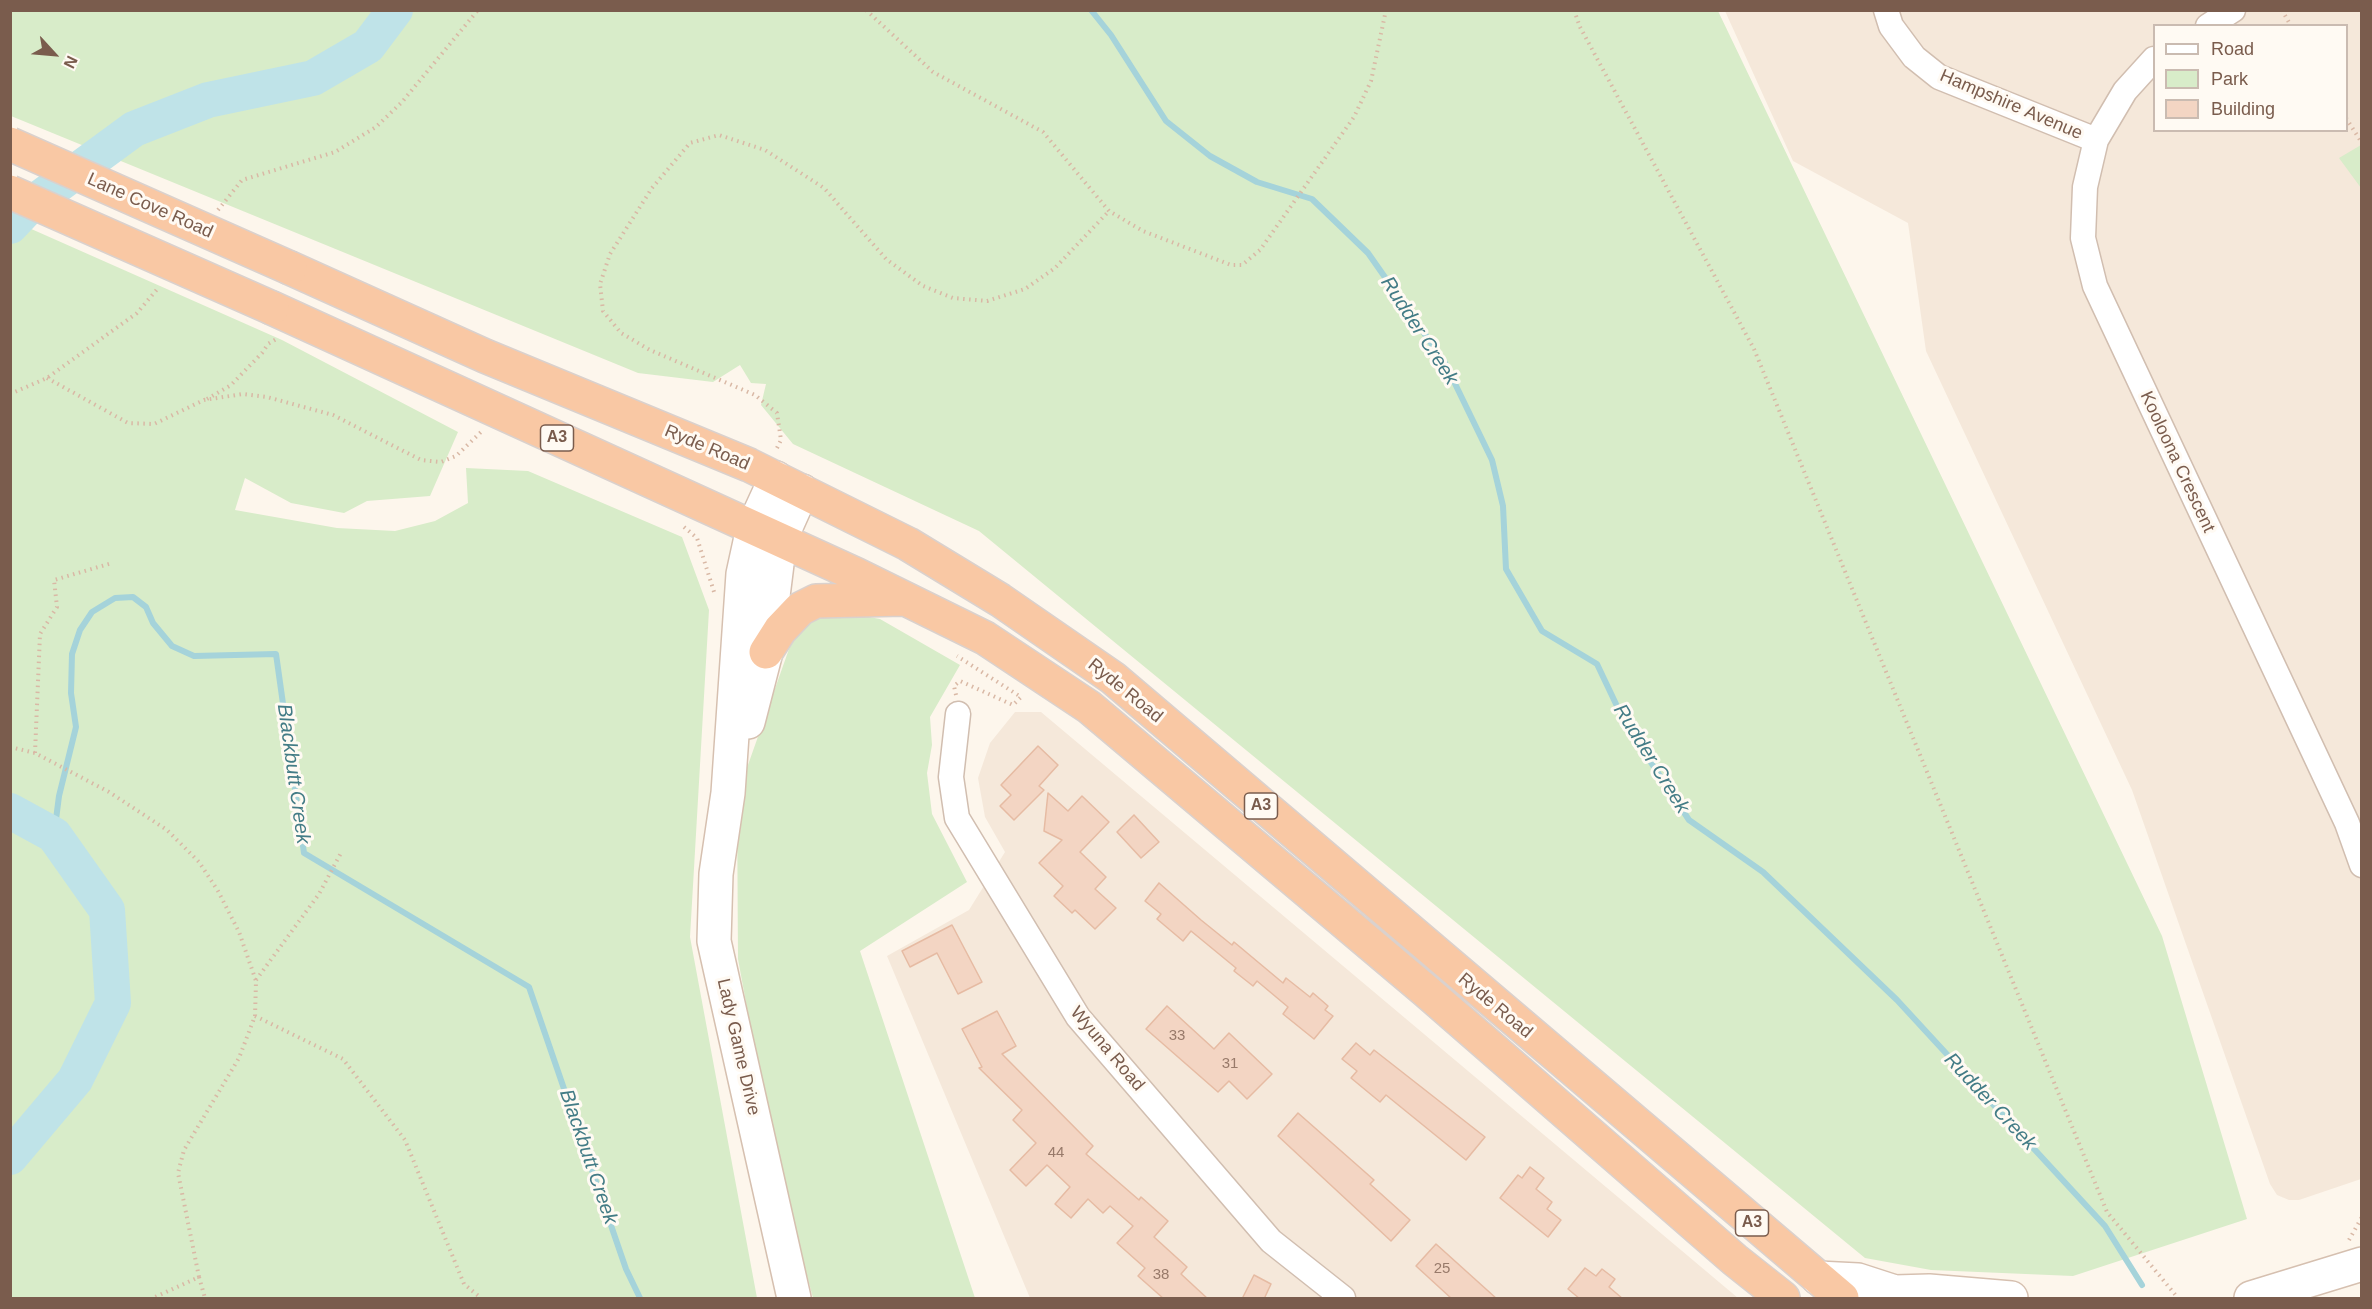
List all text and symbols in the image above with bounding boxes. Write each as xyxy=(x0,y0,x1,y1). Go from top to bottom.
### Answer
north arrow xyxy=(24,24,84,84)
legend xyxy=(2153,24,2348,132)
text: Road xyxy=(2211,39,2254,59)
text: N xyxy=(60,53,81,71)
street label: Hampshire Avenue xyxy=(1936,65,2086,145)
text: Park xyxy=(2211,69,2248,89)
text: Building xyxy=(2211,99,2275,119)
street label: Lane Cove Road xyxy=(84,169,216,243)
water label: Rudder Creek xyxy=(1375,272,1463,390)
street label: Kooloona Crescent xyxy=(2135,388,2219,536)
street label: Ryde Road xyxy=(661,420,753,476)
road number: A3 xyxy=(540,425,574,451)
street label: Ryde Road xyxy=(1083,654,1167,728)
water label: Rudder Creek xyxy=(1608,700,1694,818)
water label: Blackbutt Creek xyxy=(271,702,315,846)
road number: A3 xyxy=(1244,793,1278,819)
street label: Ryde Road xyxy=(1454,969,1536,1043)
street label: Lady Game Drive xyxy=(712,976,764,1118)
street label: Wyuna Road xyxy=(1065,1002,1149,1096)
house number: 33 xyxy=(1169,1027,1185,1045)
water label: Rudder Creek xyxy=(1939,1048,2041,1156)
house number: 31 xyxy=(1222,1055,1238,1073)
water label: Blackbutt Creek xyxy=(554,1086,622,1228)
house number: 44 xyxy=(1048,1144,1064,1162)
road number: A3 xyxy=(1736,1210,1768,1236)
house number: 25 xyxy=(1434,1260,1450,1278)
house number: 38 xyxy=(1153,1266,1169,1284)

